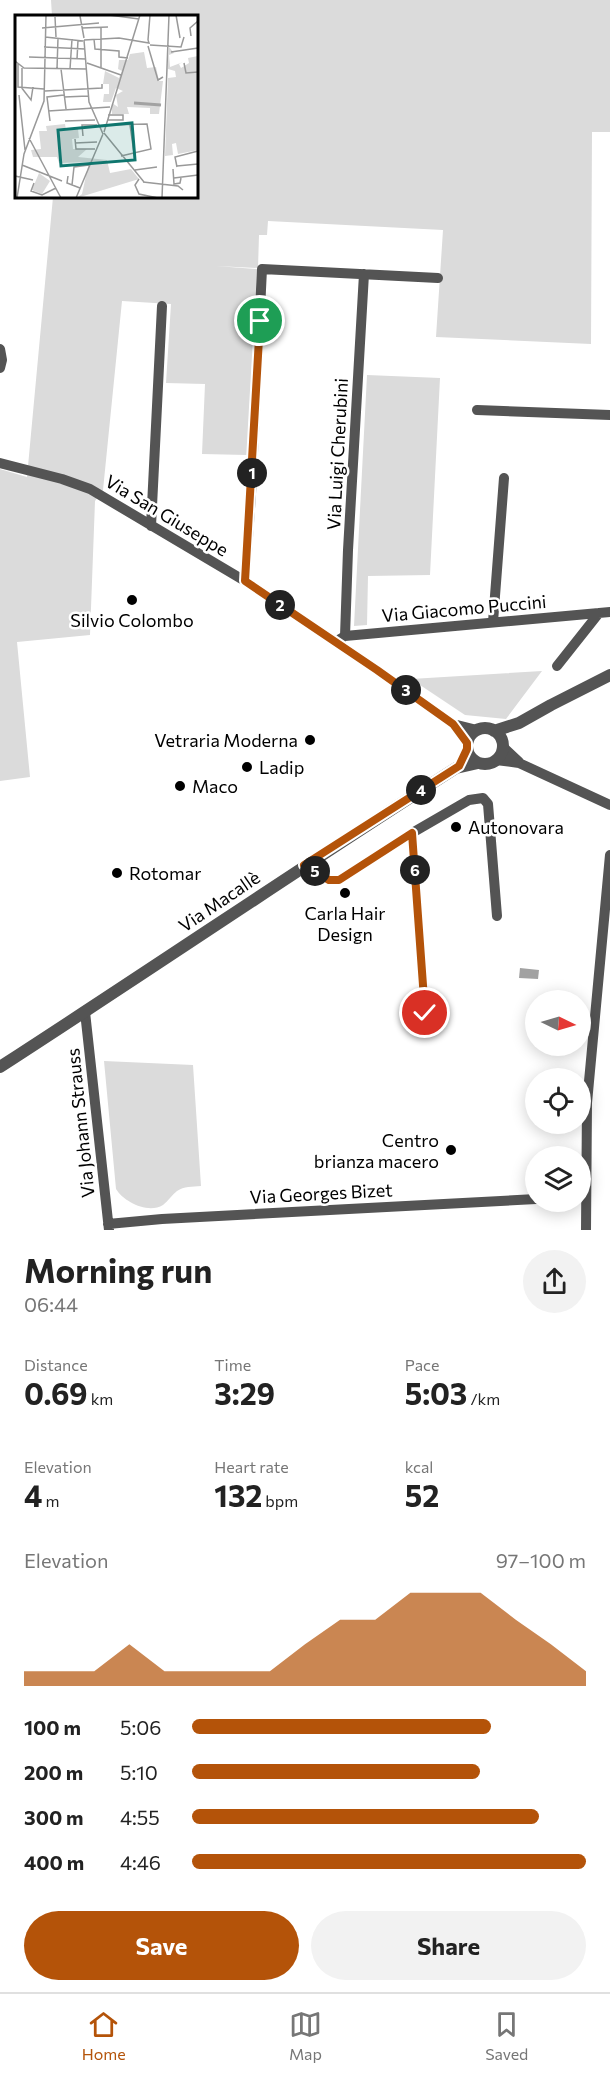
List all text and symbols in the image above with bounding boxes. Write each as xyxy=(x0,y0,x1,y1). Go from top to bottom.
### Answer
inset map xyxy=(15,15,198,198)
pin xyxy=(234,295,285,346)
icon: arrive xyxy=(243,304,276,337)
street label: Via Luigi Cherubini xyxy=(322,377,352,531)
pin: 1 xyxy=(237,458,267,488)
text: 1 xyxy=(248,463,256,482)
street label: Via San Giuseppe xyxy=(101,470,233,560)
pin: 2 xyxy=(265,590,295,620)
street label: Via Giacomo Puccini xyxy=(381,590,547,626)
marker: Silvio Colombo xyxy=(125,593,139,607)
text: 2 xyxy=(275,595,285,614)
place label: Silvio Colombo xyxy=(70,609,194,631)
pin: 3 xyxy=(391,675,421,705)
text: 3 xyxy=(401,680,411,699)
place label: Vetraria Moderna xyxy=(154,729,298,751)
marker: Vetraria Moderna xyxy=(303,733,317,747)
place label: Ladip xyxy=(259,756,304,778)
marker: Ladip xyxy=(240,760,254,774)
place label: Maco xyxy=(192,775,238,797)
pin: 4 xyxy=(406,775,436,805)
marker: Maco xyxy=(173,779,187,793)
text: 4 xyxy=(416,780,426,799)
place label: Autonovara xyxy=(468,816,564,838)
marker: Autonovara xyxy=(449,820,463,834)
pin: 6 xyxy=(400,855,430,885)
pin: 5 xyxy=(300,856,330,886)
text: 6 xyxy=(410,860,420,879)
text: 5 xyxy=(310,861,320,880)
place label: Rotomar xyxy=(129,862,201,884)
marker: Rotomar xyxy=(110,866,124,880)
street label: Via Macallè xyxy=(174,866,264,936)
marker: Carla Hair Design xyxy=(338,886,352,900)
place label: Carla Hair Design xyxy=(304,902,386,945)
pin xyxy=(399,987,450,1038)
north arrow xyxy=(525,990,591,1056)
map controls xyxy=(525,990,591,1212)
icon: check xyxy=(408,996,441,1029)
street label: Via Johann Strauss xyxy=(61,1047,99,1199)
button: locate xyxy=(525,1068,591,1134)
place label: Centro brianza macero xyxy=(314,1129,439,1172)
marker: Centro brianza macero xyxy=(444,1143,458,1157)
button: layers xyxy=(525,1146,591,1212)
street label: Via Georges Bizet xyxy=(249,1178,393,1208)
text: Morning run xyxy=(24,1249,212,1290)
button: share xyxy=(523,1250,586,1313)
text: 06:44 xyxy=(24,1292,78,1316)
text: Distance xyxy=(24,1355,88,1374)
text: Time xyxy=(214,1355,251,1374)
text: Pace xyxy=(405,1355,439,1374)
text: 0.69 xyxy=(24,1374,88,1411)
text: 3:29 xyxy=(214,1374,275,1411)
text: 5:03 xyxy=(405,1374,467,1411)
text: km xyxy=(88,1389,113,1408)
text: /km xyxy=(467,1389,500,1408)
text: Elevation xyxy=(24,1457,92,1476)
text: Heart rate xyxy=(214,1457,289,1476)
text: kcal xyxy=(405,1457,433,1476)
text: 4 xyxy=(24,1476,42,1513)
text: 132 xyxy=(214,1476,262,1513)
text: 52 xyxy=(405,1476,439,1513)
text: m xyxy=(42,1491,59,1510)
text: bpm xyxy=(262,1491,298,1510)
text: Elevation xyxy=(24,1548,109,1572)
text: 97–100 m xyxy=(496,1548,586,1572)
text: 100 m xyxy=(24,1715,81,1739)
text: 5:06 xyxy=(120,1715,161,1739)
text: 200 m xyxy=(24,1760,83,1784)
text: 5:10 xyxy=(120,1760,158,1784)
text: 300 m xyxy=(24,1805,84,1829)
text: 4:55 xyxy=(120,1805,160,1829)
text: 400 m xyxy=(24,1850,84,1874)
text: 4:46 xyxy=(120,1850,161,1874)
button: Save xyxy=(24,1911,299,1980)
button: Share xyxy=(311,1911,586,1980)
tab: Home xyxy=(82,2008,126,2063)
tab: Map xyxy=(289,2008,322,2063)
tab: Saved xyxy=(485,2008,528,2063)

